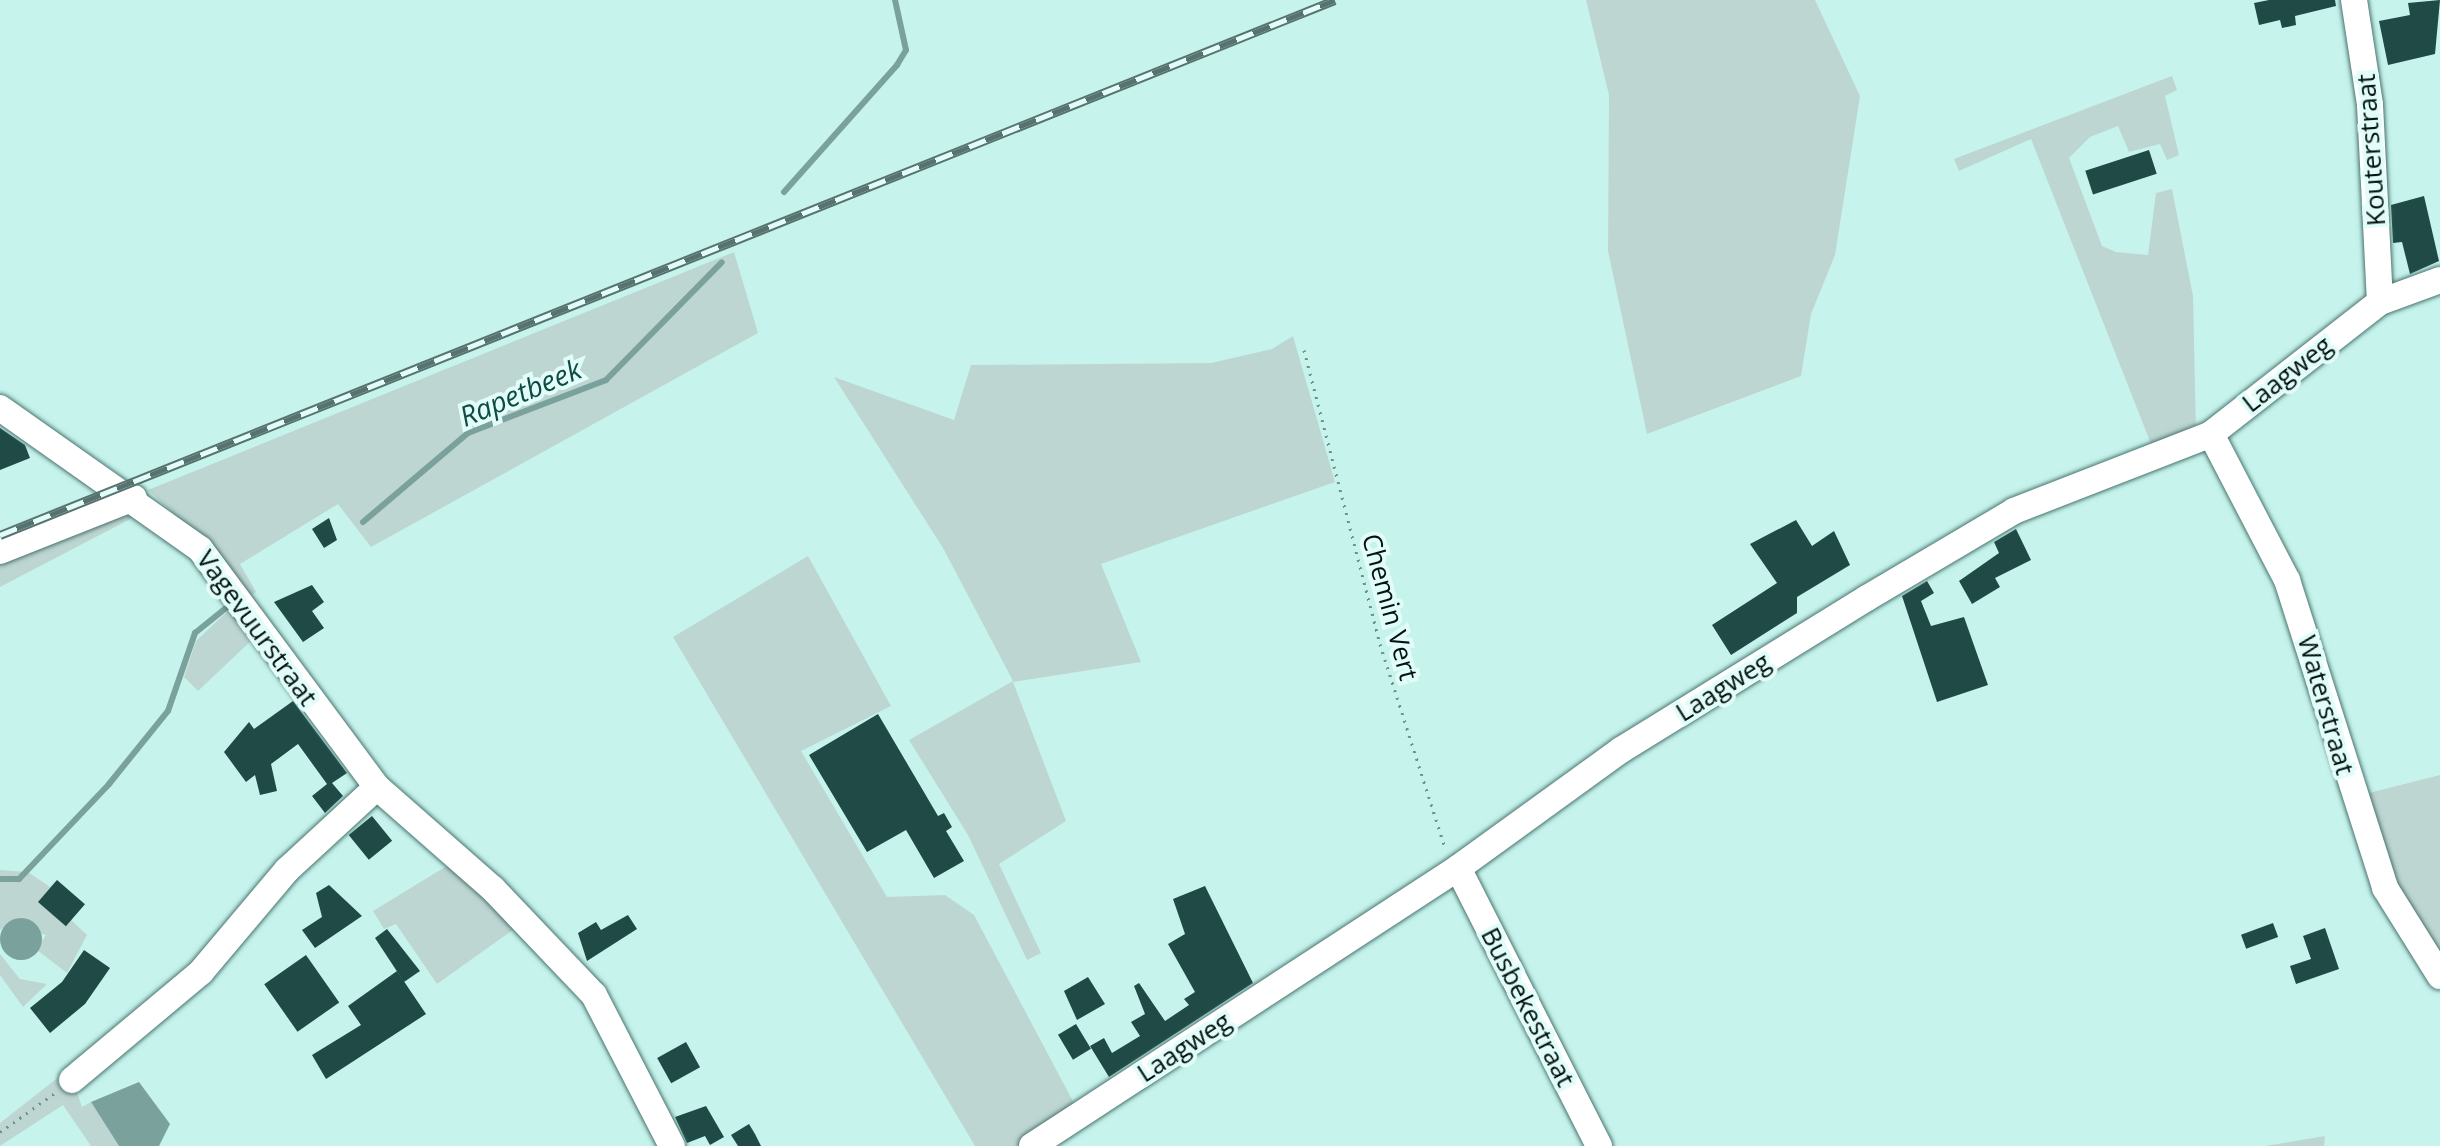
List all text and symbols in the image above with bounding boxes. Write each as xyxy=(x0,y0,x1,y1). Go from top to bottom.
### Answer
street label: Kouterstraat xyxy=(2350,73,2392,227)
street label: Laagweg xyxy=(2236,329,2338,419)
water label: Rapetbeek xyxy=(454,351,586,433)
street label: Chemin Vert xyxy=(1355,530,1425,684)
street label: Vagevuurstraat xyxy=(190,544,324,712)
street label: Waterstraat xyxy=(2291,632,2361,778)
street label: Laagweg xyxy=(1670,646,1776,728)
street label: Busbekestraat xyxy=(1475,922,1581,1092)
street label: Laagweg xyxy=(1131,1005,1237,1089)

